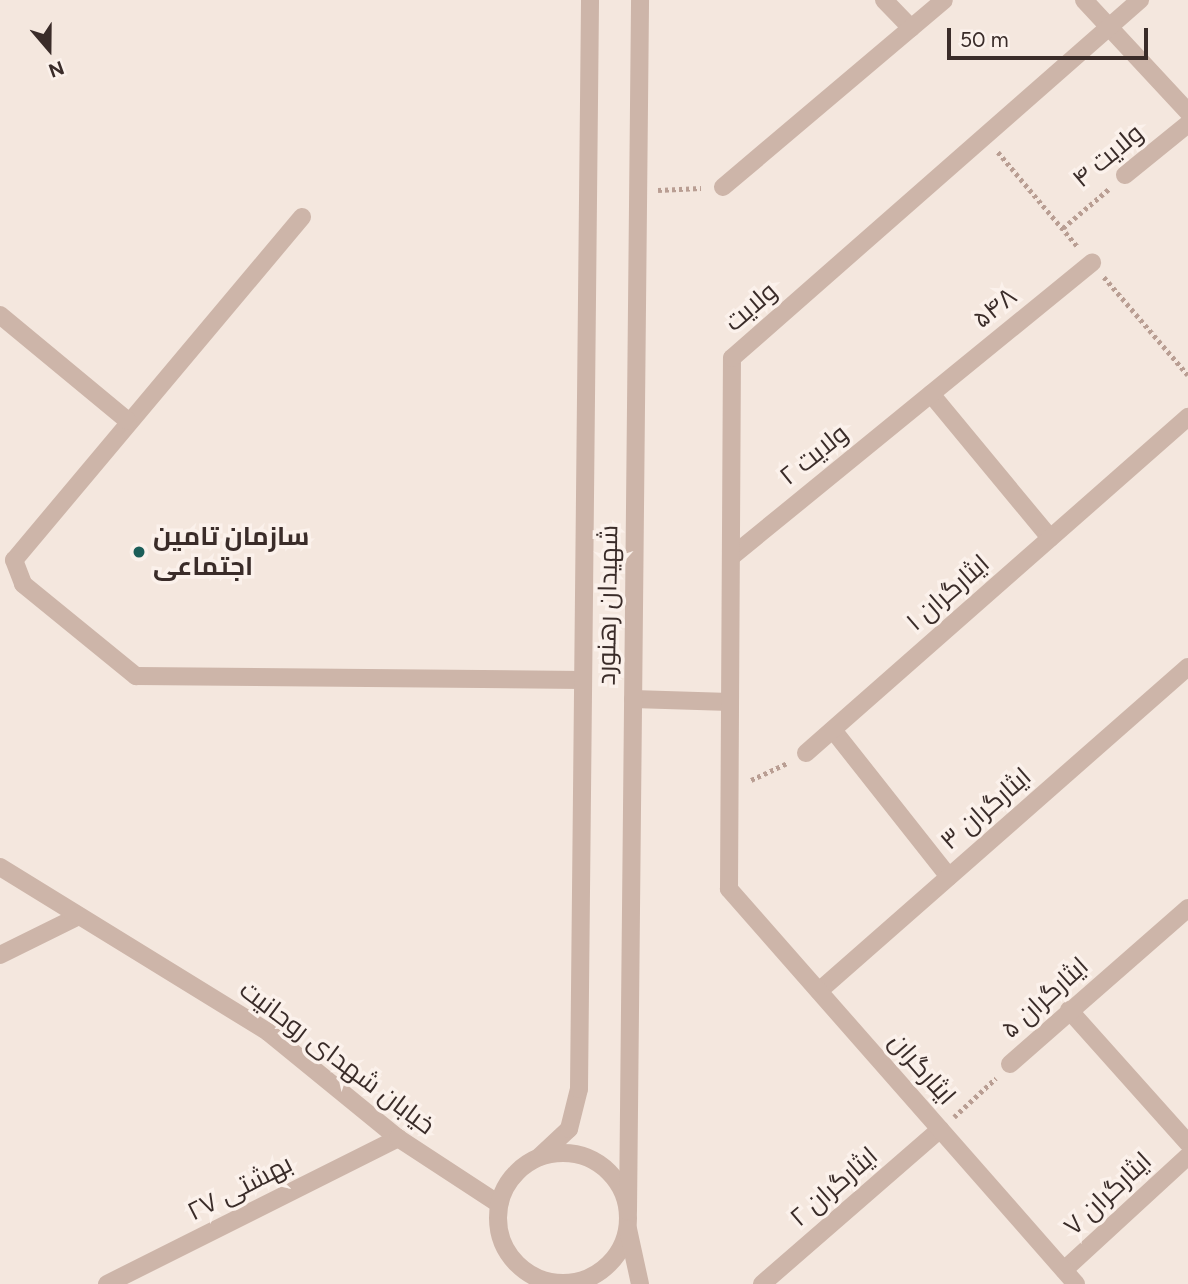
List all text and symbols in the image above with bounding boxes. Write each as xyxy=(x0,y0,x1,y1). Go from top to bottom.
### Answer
north arrow xyxy=(14,14,84,84)
scale bar xyxy=(950,14,1151,58)
text: 50 m xyxy=(960,27,1009,52)
text: N xyxy=(46,56,67,83)
street label: ولایت ۴ xyxy=(1066,117,1150,195)
street label: ولایت xyxy=(718,276,784,338)
street label: ۵۴۸ xyxy=(967,281,1023,335)
street label: ولایت ۲ xyxy=(773,418,855,492)
place label: سازمان تامین اجتماعی xyxy=(153,521,309,582)
street label: شهیدان رهنورد xyxy=(591,524,625,686)
marker: سازمان تامین اجتماعی xyxy=(131,544,147,560)
street label: ایثارگران ۱ xyxy=(900,548,996,638)
street label: ایثارگران ۳ xyxy=(934,761,1038,857)
street label: ایثارگران ۵ xyxy=(995,951,1095,1045)
street label: خیابان شهدای روحانیت xyxy=(233,974,441,1142)
street label: ایثارگران xyxy=(882,1026,962,1112)
street label: ایثارگران ۲ xyxy=(784,1140,884,1234)
street label: ایثارگران ۷ xyxy=(1058,1146,1158,1242)
street label: بهشتی ۲۷ xyxy=(182,1148,298,1228)

